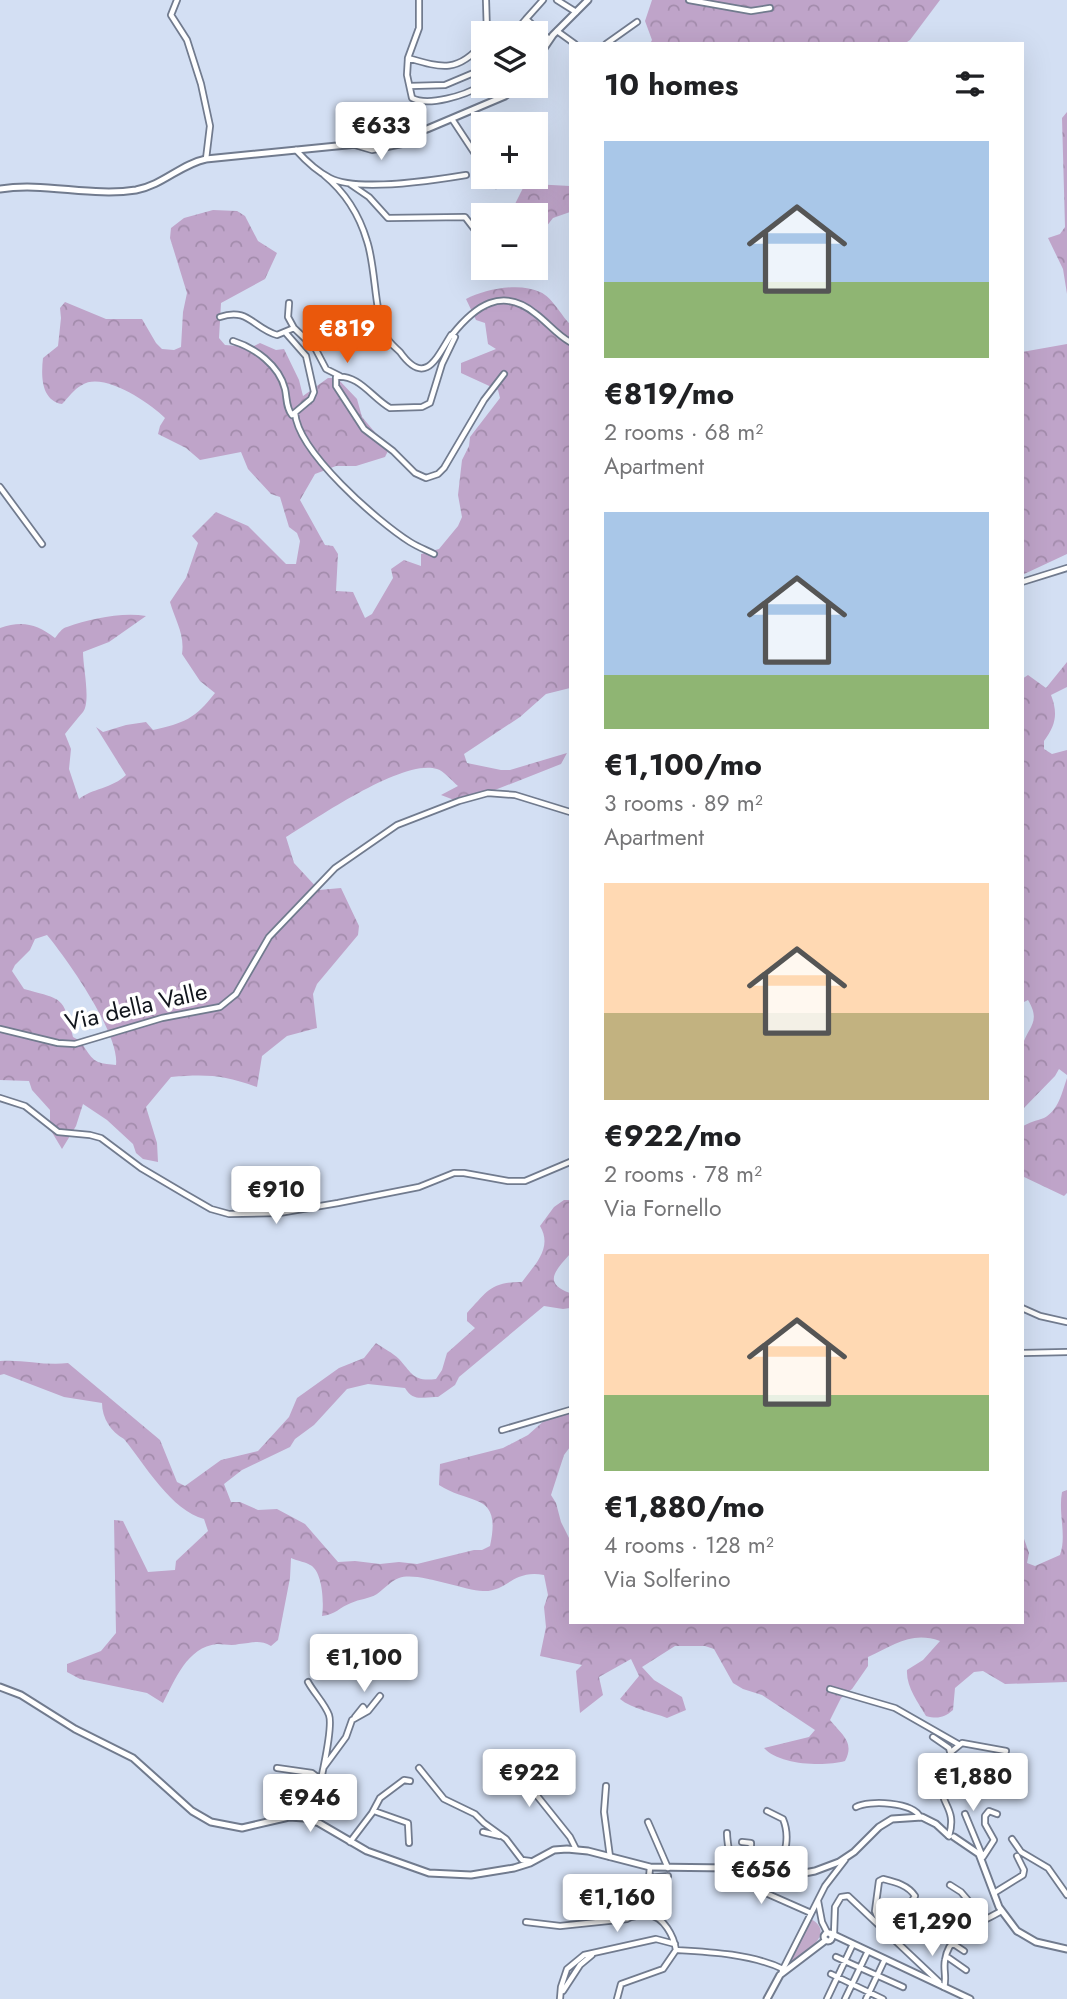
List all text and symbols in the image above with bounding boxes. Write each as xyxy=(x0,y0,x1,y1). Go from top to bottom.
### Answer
map controls xyxy=(471,21,548,280)
button: layers xyxy=(471,21,548,98)
text: 10 homes xyxy=(604,63,738,106)
icon: filters xyxy=(951,65,989,103)
pin: €633 xyxy=(340,102,422,162)
text: €633 xyxy=(351,108,411,142)
button: + xyxy=(471,112,548,189)
icon: home xyxy=(734,186,860,312)
button: − xyxy=(471,203,548,280)
pin: €819 xyxy=(306,306,388,365)
text: €819 xyxy=(319,311,375,345)
text: €819/mo xyxy=(604,372,734,415)
text: 2 rooms · 68 m² xyxy=(604,415,763,449)
text: Apartment xyxy=(604,449,704,483)
icon: home xyxy=(734,557,860,683)
text: €1,100/mo xyxy=(604,743,762,786)
text: 3 rooms · 89 m² xyxy=(604,786,763,820)
text: Apartment xyxy=(604,820,704,854)
icon: home xyxy=(734,928,860,1054)
street label: Via della Valle xyxy=(61,973,210,1040)
text: €922/mo xyxy=(604,1114,742,1157)
text: 2 rooms · 78 m² xyxy=(604,1157,762,1191)
pin: €910 xyxy=(235,1166,317,1226)
text: €910 xyxy=(247,1172,305,1206)
text: Via Fornello xyxy=(604,1191,721,1225)
icon: home xyxy=(734,1299,860,1425)
text: €1,880/mo xyxy=(604,1485,765,1528)
text: 4 rooms · 128 m² xyxy=(604,1528,774,1562)
text: Via Solferino xyxy=(604,1562,731,1596)
pin: €1,100 xyxy=(307,1634,421,1694)
text: €1,100 xyxy=(326,1640,402,1674)
pin: €922 xyxy=(488,1750,570,1809)
pin: €1,880 xyxy=(916,1754,1030,1813)
text: €922 xyxy=(499,1755,559,1789)
text: €1,880 xyxy=(934,1759,1012,1793)
pin: €946 xyxy=(269,1774,351,1834)
text: €946 xyxy=(279,1780,341,1814)
pin: €656 xyxy=(720,1846,802,1906)
text: €656 xyxy=(731,1852,791,1886)
pin: €1,160 xyxy=(560,1874,674,1934)
text: €1,160 xyxy=(579,1880,655,1914)
pin: €1,290 xyxy=(875,1898,989,1958)
text: €1,290 xyxy=(892,1904,972,1938)

